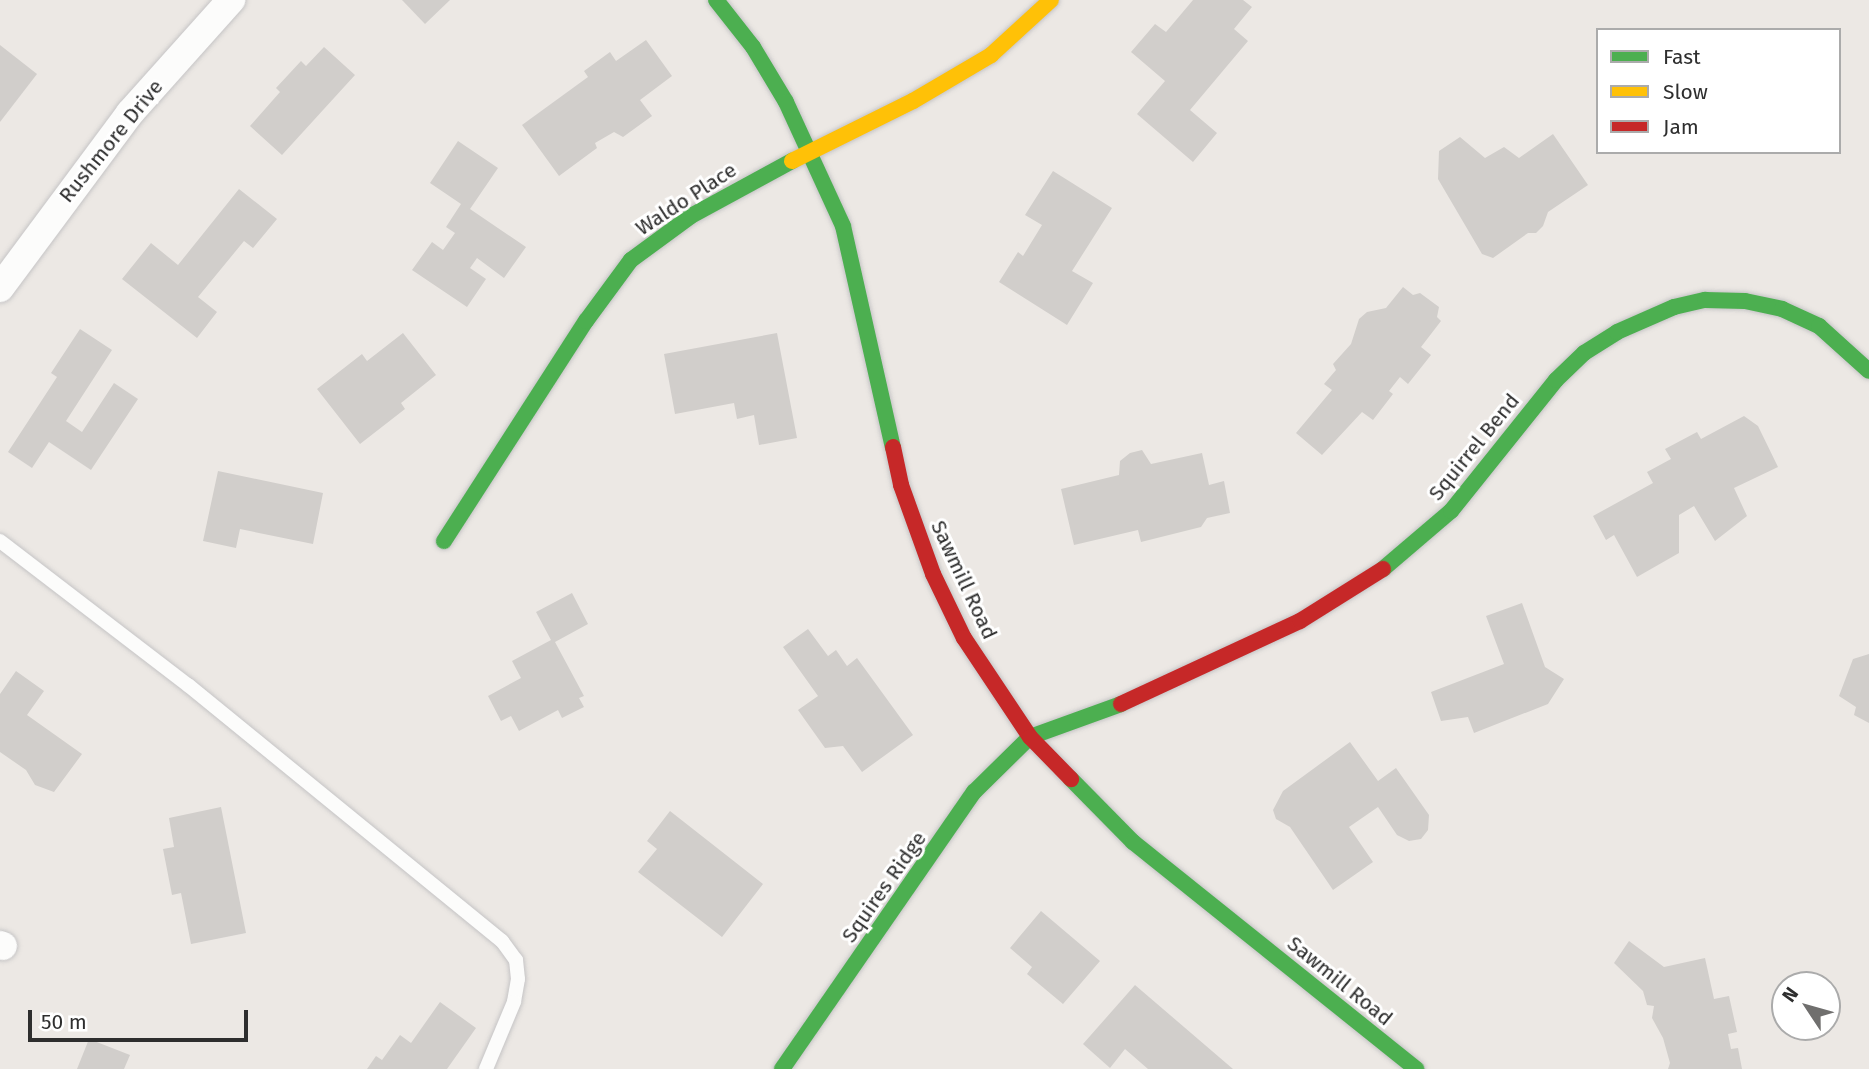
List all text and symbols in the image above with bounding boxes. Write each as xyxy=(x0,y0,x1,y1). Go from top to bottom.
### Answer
legend xyxy=(1596,28,1841,154)
text: Fast xyxy=(1663,44,1701,70)
street label: Rushmore Drive xyxy=(54,74,168,208)
text: Slow xyxy=(1663,79,1708,105)
text: Jam xyxy=(1663,114,1699,140)
street label: Waldo Place xyxy=(631,157,741,241)
street label: Squirrel Bend xyxy=(1423,389,1525,505)
street label: Sawmill Road xyxy=(926,517,1002,643)
street label: Squires Ridge xyxy=(836,827,932,947)
street label: Sawmill Road xyxy=(1282,931,1398,1031)
north arrow xyxy=(1771,971,1841,1041)
text: N xyxy=(1777,983,1803,1006)
scale bar xyxy=(32,996,252,1040)
text: 50 m xyxy=(41,1009,87,1035)

